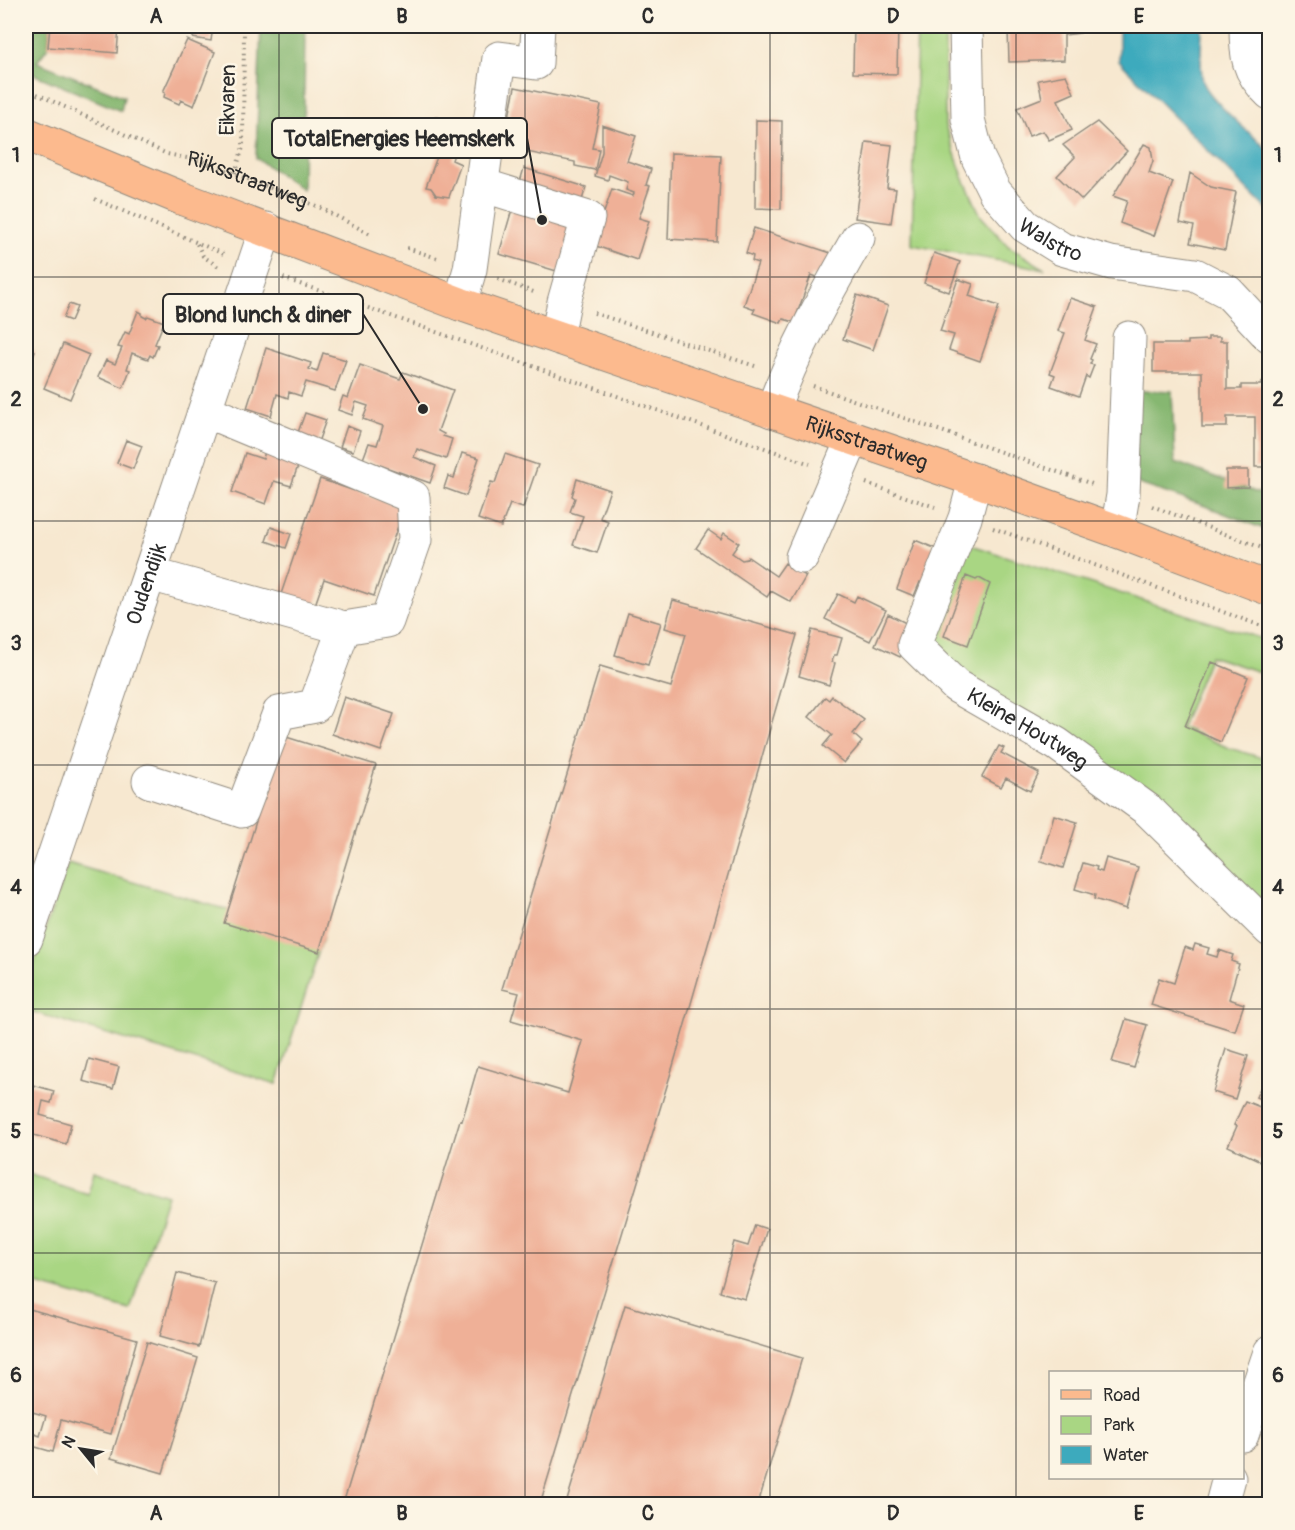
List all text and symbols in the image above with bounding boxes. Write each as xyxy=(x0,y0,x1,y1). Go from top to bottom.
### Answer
text: A xyxy=(150,4,163,29)
text: B xyxy=(396,4,408,29)
text: C xyxy=(642,4,654,29)
text: D xyxy=(887,4,900,29)
text: E xyxy=(1134,4,1145,29)
street label: Eikvaren xyxy=(214,64,242,136)
callout: TotalEnergies Heemskerk xyxy=(272,118,527,158)
text: TotalEnergies Heemskerk xyxy=(282,125,515,153)
text: 1 xyxy=(12,143,20,168)
text: 1 xyxy=(1274,143,1282,168)
street label: Rijksstraatweg xyxy=(185,145,312,215)
street label: Walstro xyxy=(1014,212,1085,268)
callout: Blond lunch & diner xyxy=(163,294,363,334)
text: Blond lunch & diner xyxy=(175,301,352,329)
text: 2 xyxy=(10,387,22,412)
text: 2 xyxy=(1272,387,1284,412)
street label: Rijksstraatweg xyxy=(802,410,931,476)
street label: Oudendijk xyxy=(120,539,173,628)
text: 3 xyxy=(10,631,22,656)
text: 3 xyxy=(1272,631,1284,656)
street label: Kleine Houtweg xyxy=(962,682,1093,776)
text: 4 xyxy=(10,875,22,900)
text: 4 xyxy=(1272,875,1284,900)
text: 5 xyxy=(11,1119,22,1144)
text: 5 xyxy=(1273,1119,1284,1144)
text: 6 xyxy=(10,1363,22,1388)
text: 6 xyxy=(1272,1363,1284,1388)
legend xyxy=(1049,1371,1244,1479)
text: Road xyxy=(1103,1384,1140,1407)
text: Park xyxy=(1103,1414,1135,1437)
north arrow xyxy=(51,1419,111,1479)
text: N xyxy=(58,1432,80,1452)
text: Water xyxy=(1103,1444,1149,1467)
text: A xyxy=(150,1501,163,1526)
text: B xyxy=(396,1501,408,1526)
text: C xyxy=(642,1501,654,1526)
text: D xyxy=(887,1501,900,1526)
text: E xyxy=(1134,1501,1145,1526)

